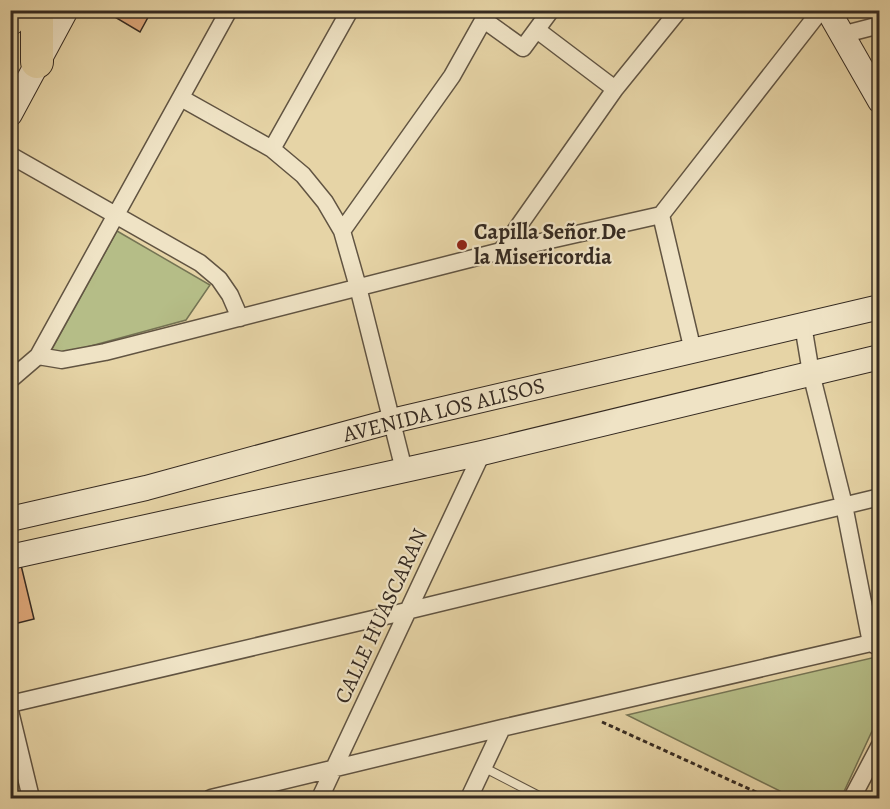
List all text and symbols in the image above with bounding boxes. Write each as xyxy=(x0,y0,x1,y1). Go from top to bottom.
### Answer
place label: Capilla Señor De la Misericordia xyxy=(474,217,626,272)
marker: Capilla Señor De la Misericordia xyxy=(455,238,469,252)
street label: AVENIDA LOS ALISOS xyxy=(339,370,548,450)
street label: CALLE HUASCARAN xyxy=(327,523,435,708)

